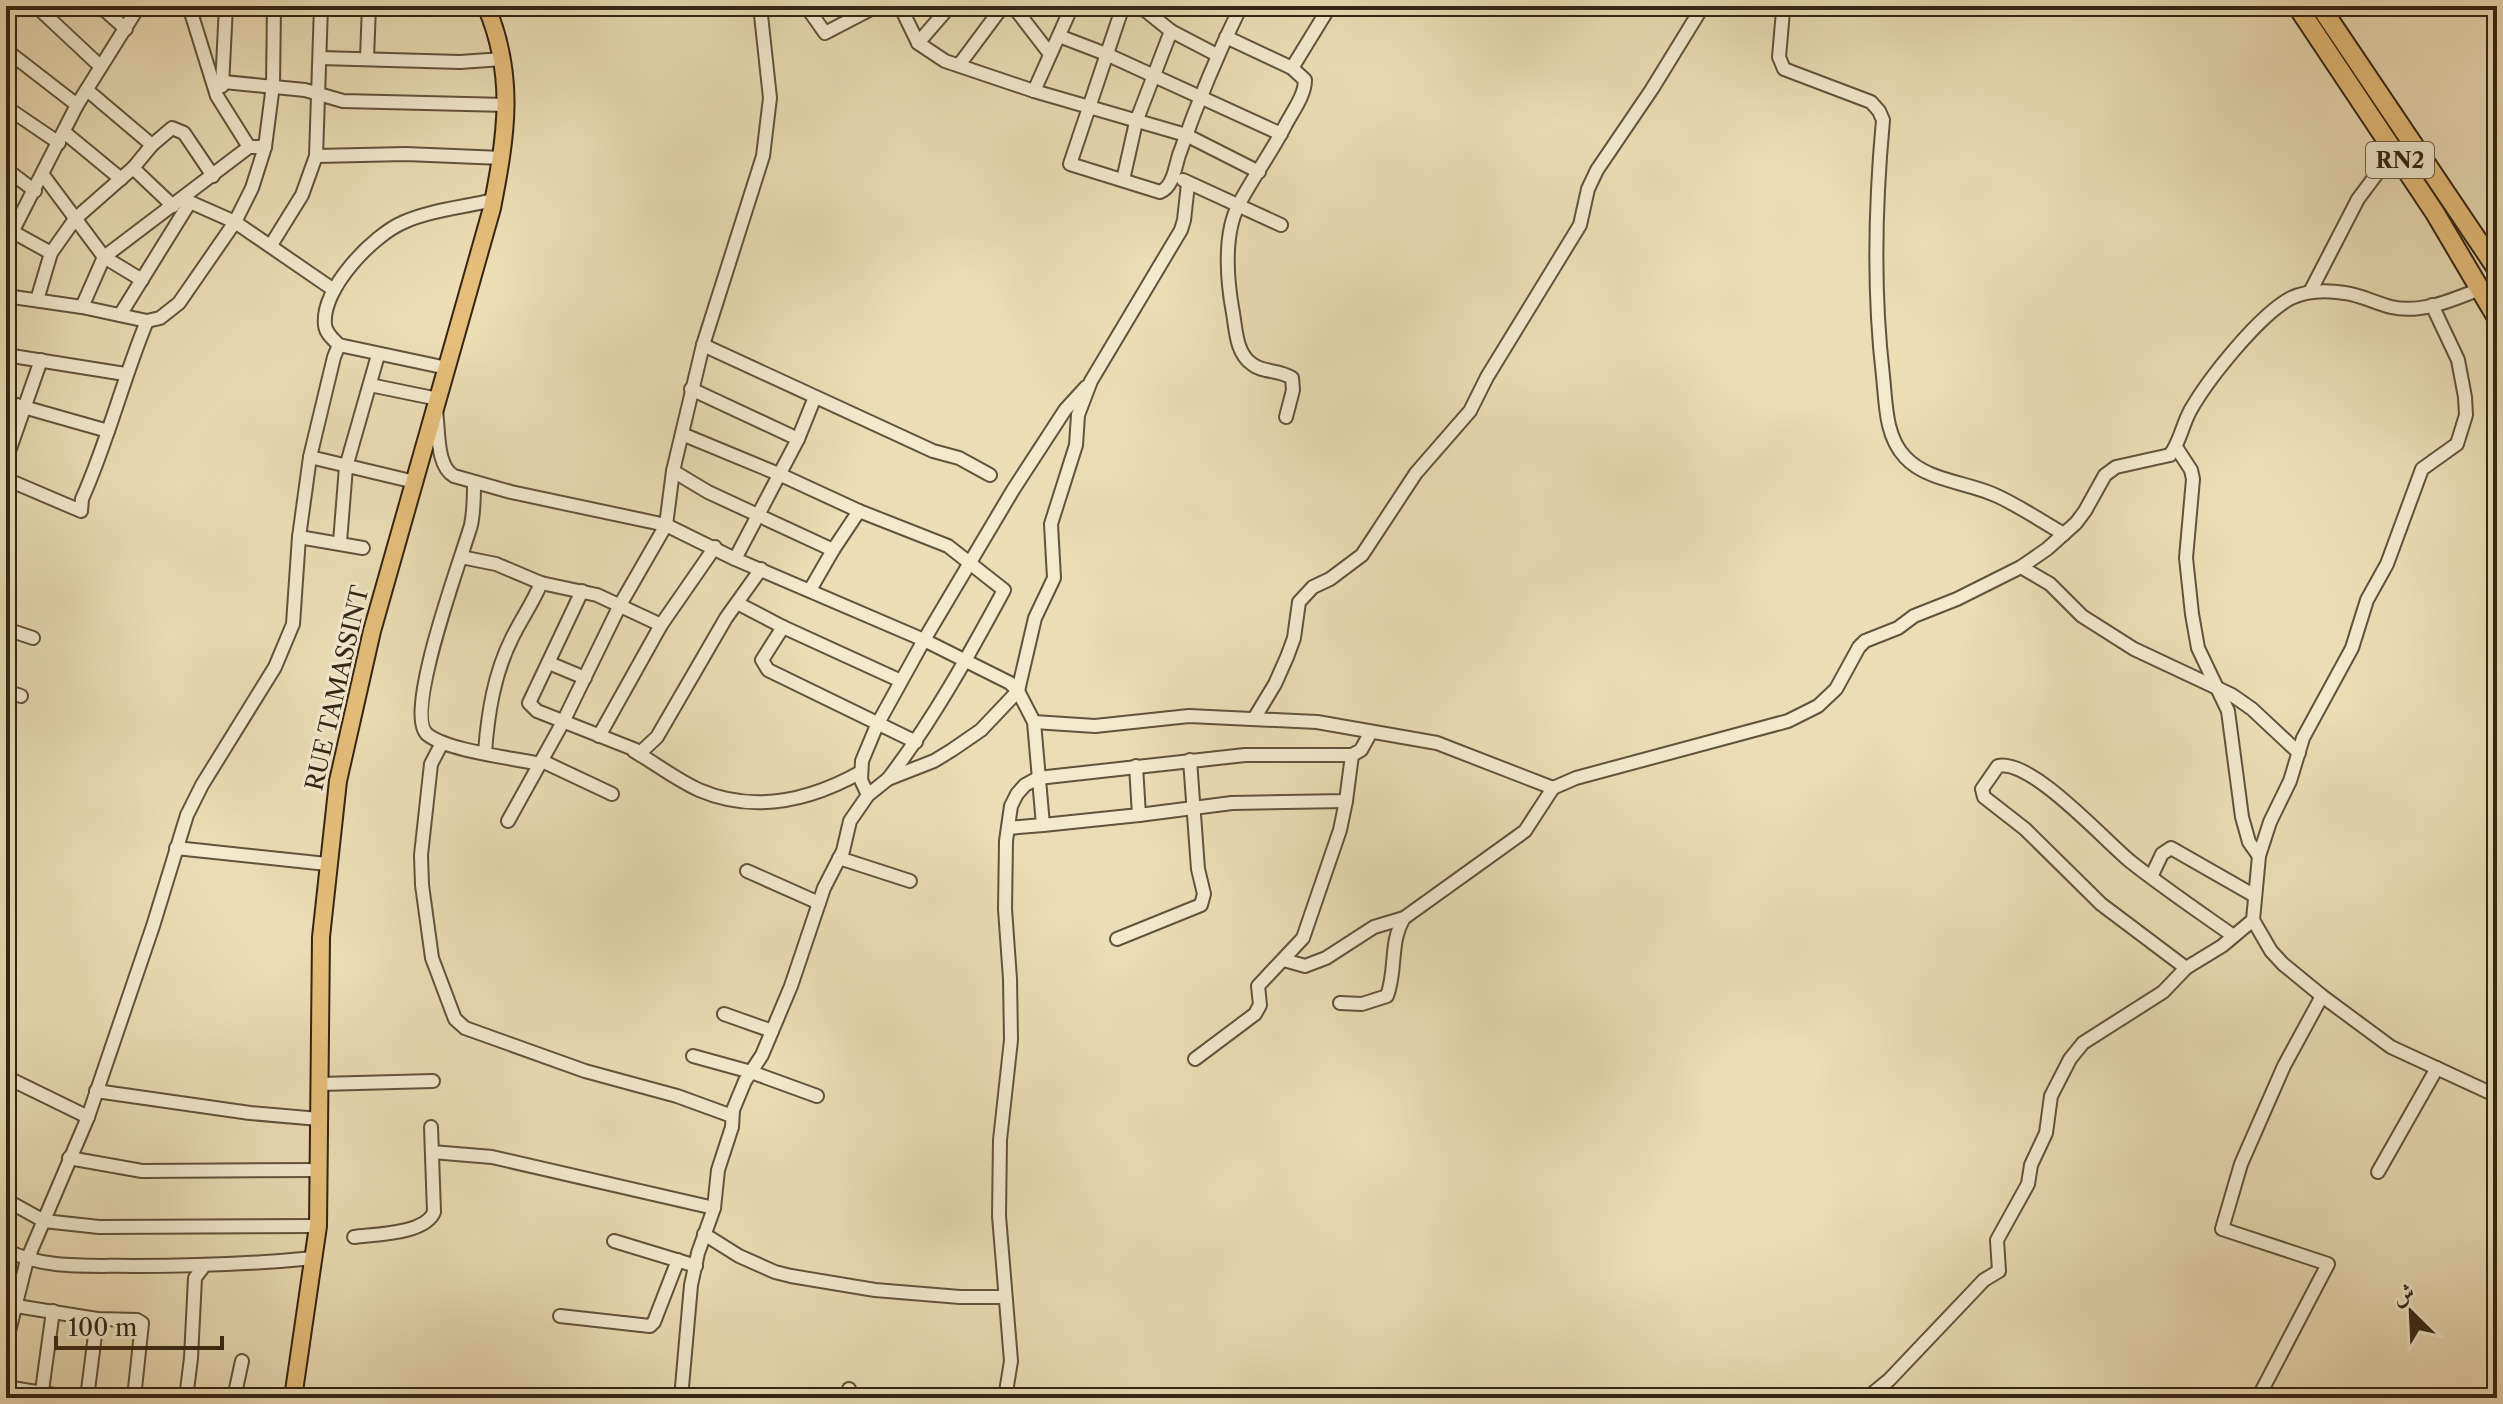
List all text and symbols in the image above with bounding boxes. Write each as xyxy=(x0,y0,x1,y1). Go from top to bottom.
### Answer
road number: RN2 xyxy=(2366,142,2434,178)
street label: RUE TAMASSINT xyxy=(299,583,375,793)
north arrow xyxy=(2371,1272,2451,1352)
text: ش xyxy=(2388,1277,2419,1311)
scale bar xyxy=(56,1300,222,1350)
text: 100 m xyxy=(68,1313,137,1342)

